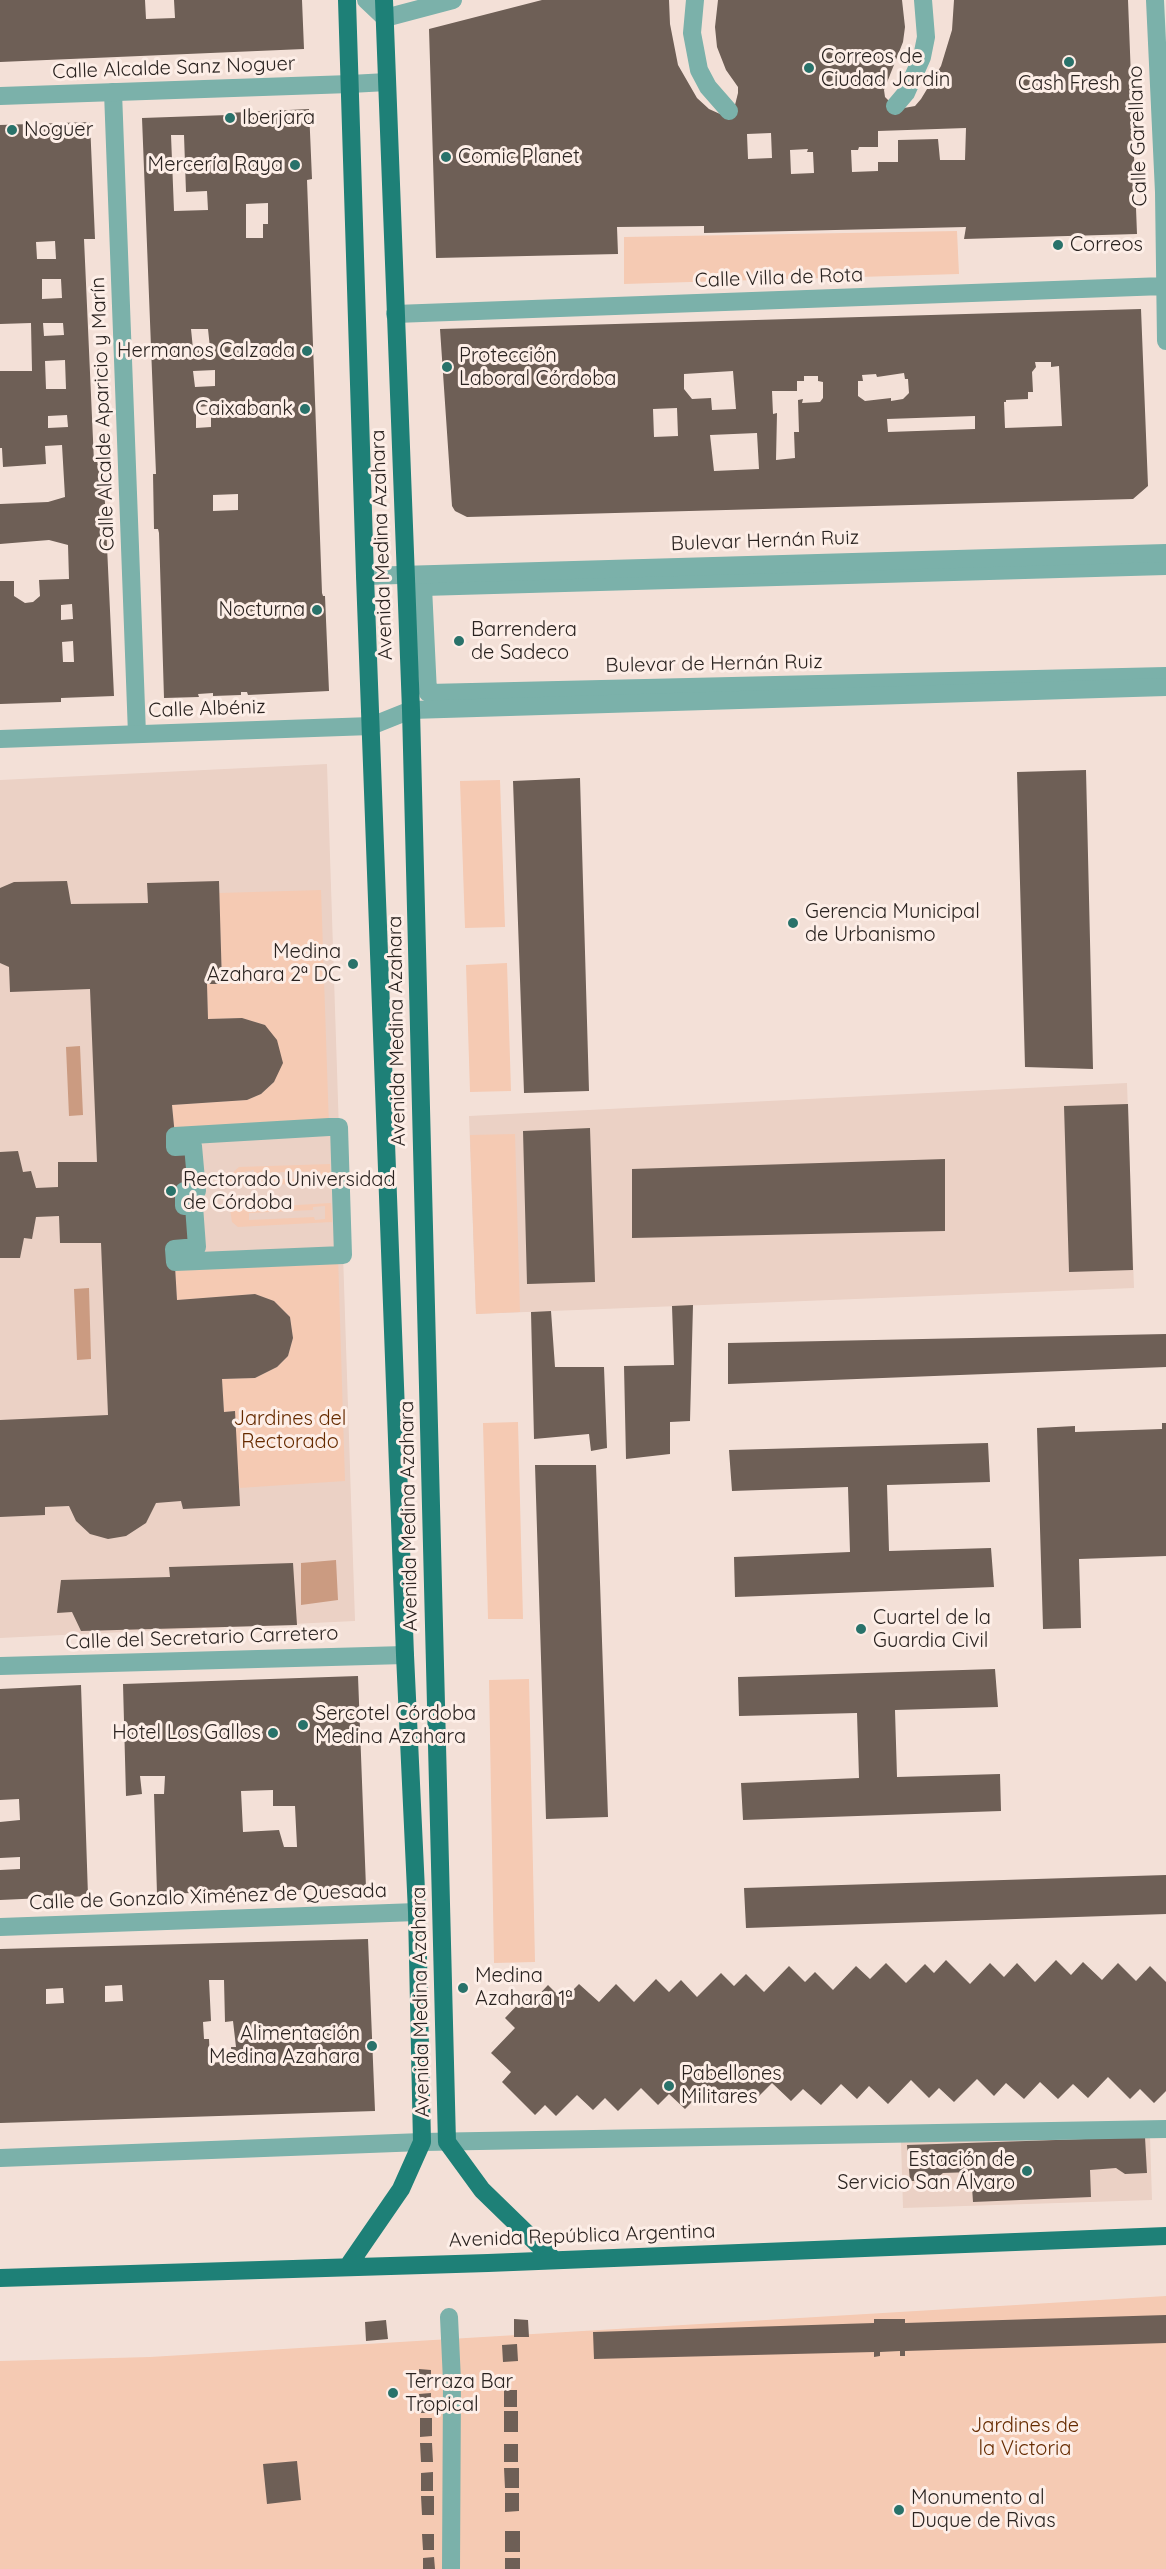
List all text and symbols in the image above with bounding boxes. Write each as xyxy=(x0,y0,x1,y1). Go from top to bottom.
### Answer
place label: Correos de Ciudad Jardin xyxy=(821,45,950,92)
street label: Calle Alcalde Sanz Noguer xyxy=(52,52,296,84)
marker: Cash Fresh xyxy=(1062,55,1076,69)
marker: Correos de Ciudad Jardin xyxy=(802,61,816,75)
street label: Calle Garellano xyxy=(1124,65,1152,207)
place label: Cash Fresh xyxy=(1018,72,1120,96)
place label: Iberjara xyxy=(242,106,315,130)
marker: Iberjara xyxy=(223,111,237,125)
place label: Noguer xyxy=(24,118,93,142)
marker: Noguer xyxy=(5,123,19,137)
place label: Comic Planet xyxy=(458,145,580,169)
marker: Comic Planet xyxy=(439,150,453,164)
place label: Mercería Raya xyxy=(148,153,283,177)
marker: Mercería Raya xyxy=(288,158,302,172)
place label: Correos xyxy=(1070,233,1143,257)
marker: Correos xyxy=(1051,238,1065,252)
street label: Calle Villa de Rota xyxy=(694,263,864,293)
street label: Calle Alcalde Aparicio y Marín xyxy=(86,276,120,552)
place label: Hermanos Calzada xyxy=(117,339,295,363)
marker: Hermanos Calzada xyxy=(300,344,314,358)
place label: Protección Laboral Córdoba xyxy=(459,344,616,391)
marker: Protección Laboral Córdoba xyxy=(440,360,454,374)
place label: Caixabank xyxy=(195,397,293,421)
marker: Caixabank xyxy=(298,402,312,416)
street label: Avenida Medina Azahara xyxy=(366,429,398,661)
street label: Bulevar Hernán Ruiz xyxy=(670,526,860,556)
place label: Nocturna xyxy=(218,598,305,622)
marker: Nocturna xyxy=(310,603,324,617)
place label: Barrendera de Sadeco xyxy=(471,618,577,665)
marker: Barrendera de Sadeco xyxy=(452,634,466,648)
street label: Bulevar de Hernán Ruiz xyxy=(605,650,823,678)
street label: Calle Albéniz xyxy=(148,695,266,723)
place label: Gerencia Municipal de Urbanismo xyxy=(805,900,980,947)
street label: Avenida Medina Azahara xyxy=(383,915,411,1147)
marker: Gerencia Municipal de Urbanismo xyxy=(786,916,800,930)
place label: Medina Azahara 2ª DC xyxy=(207,940,341,987)
marker: Medina Azahara 2ª DC xyxy=(346,957,360,971)
place label: Rectorado Universidad de Córdoba xyxy=(183,1168,396,1215)
marker: Rectorado Universidad de Córdoba xyxy=(164,1184,178,1198)
street label: Avenida Medina Azahara xyxy=(395,1400,423,1632)
park label: Jardines del Rectorado xyxy=(234,1407,346,1454)
place label: Cuartel de la Guardia Civil xyxy=(873,1606,991,1653)
street label: Calle del Secretario Carretero xyxy=(65,1621,339,1655)
marker: Cuartel de la Guardia Civil xyxy=(854,1622,868,1636)
place label: Sercotel Córdoba Medina Azahara xyxy=(315,1702,476,1749)
marker: Sercotel Córdoba Medina Azahara xyxy=(296,1718,310,1732)
place label: Hotel Los Gallos xyxy=(112,1721,261,1745)
marker: Hotel Los Gallos xyxy=(266,1726,280,1740)
street label: Calle de Gonzalo Ximénez de Quesada xyxy=(29,1879,387,1915)
street label: Avenida Medina Azahara xyxy=(407,1886,435,2118)
place label: Medina Azahara 1ª xyxy=(475,1964,573,2011)
marker: Medina Azahara 1ª xyxy=(456,1981,470,1995)
place label: Alimentación Medina Azahara xyxy=(209,2022,360,2069)
marker: Alimentación Medina Azahara xyxy=(365,2039,379,2053)
place label: Pabellones Militares xyxy=(681,2062,782,2109)
marker: Pabellones Militares xyxy=(662,2079,676,2093)
place label: Estación de Servicio San Álvaro xyxy=(837,2148,1015,2195)
marker: Estación de Servicio San Álvaro xyxy=(1020,2164,1034,2178)
street label: Avenida República Argentina xyxy=(448,2219,716,2253)
place label: Terraza Bar Tropical xyxy=(405,2370,513,2417)
marker: Terraza Bar Tropical xyxy=(386,2386,400,2400)
park label: Jardines de la Victoria xyxy=(971,2414,1079,2461)
place label: Monumento al Duque de Rivas xyxy=(911,2486,1056,2533)
marker: Monumento al Duque de Rivas xyxy=(892,2503,906,2517)

